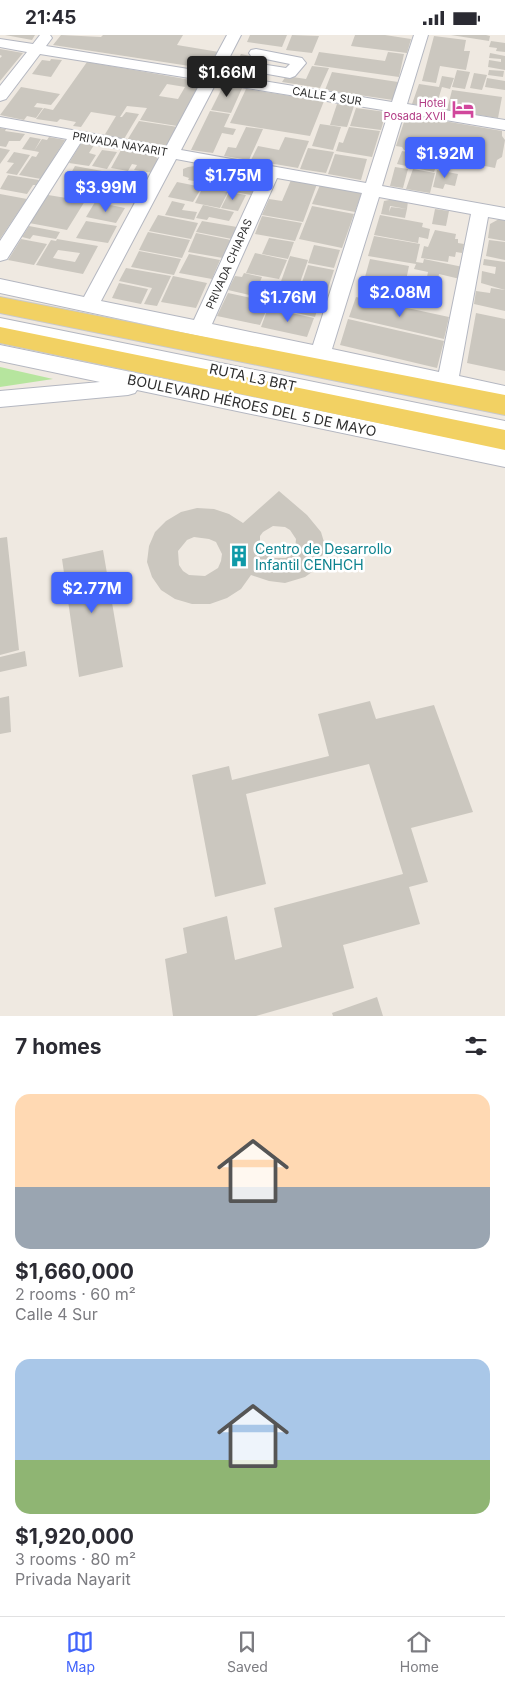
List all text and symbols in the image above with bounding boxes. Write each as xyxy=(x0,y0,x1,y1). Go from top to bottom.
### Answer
text: 21:45 xyxy=(25,6,77,29)
pin: $1.66M xyxy=(186,55,268,98)
text: $1.66M xyxy=(198,62,256,82)
street label: CALLE 4 SUR xyxy=(291,84,363,108)
place label: Hotel Posada XVII xyxy=(383,96,446,123)
hotel icon: Hotel Posada XVII xyxy=(450,96,476,122)
street label: PRIVADA NAYARIT xyxy=(71,129,169,159)
pin: $1.92M xyxy=(404,137,486,179)
text: $1.92M xyxy=(416,143,474,163)
pin: $1.75M xyxy=(192,159,274,201)
text: $1.75M xyxy=(205,165,261,185)
pin: $3.99M xyxy=(65,171,147,213)
text: $3.99M xyxy=(75,177,137,197)
street label: PRIVADA CHIAPAS xyxy=(203,217,255,311)
pin: $2.08M xyxy=(359,275,441,318)
pin: $1.76M xyxy=(247,281,329,323)
text: $2.08M xyxy=(369,282,431,302)
text: $1.76M xyxy=(260,287,316,307)
street label: RUTA L3 BRT xyxy=(208,359,298,395)
street label: BOULEVARD HÉROES DEL 5 DE MAYO xyxy=(126,370,378,440)
place label: Centro de Desarrollo Infantil CENHCH xyxy=(255,540,392,573)
building icon: Centro de Desarrollo Infantil CENHCH xyxy=(226,543,252,569)
pin: $2.77M xyxy=(51,571,133,614)
text: $2.77M xyxy=(62,578,122,598)
icon: filters xyxy=(462,1032,490,1060)
text: 7 homes xyxy=(15,1034,102,1059)
icon: home xyxy=(208,1126,298,1216)
text: $1,660,000 xyxy=(15,1259,134,1284)
text: 2 rooms · 60 m² xyxy=(15,1284,136,1304)
text: Calle 4 Sur xyxy=(15,1304,98,1324)
icon: home xyxy=(208,1391,298,1481)
text: $1,920,000 xyxy=(15,1524,134,1549)
text: 3 rooms · 80 m² xyxy=(15,1549,136,1569)
text: Privada Nayarit xyxy=(15,1569,131,1589)
tab: Map xyxy=(66,1628,95,1675)
tab: Saved xyxy=(227,1628,268,1675)
tab: Home xyxy=(400,1628,439,1675)

